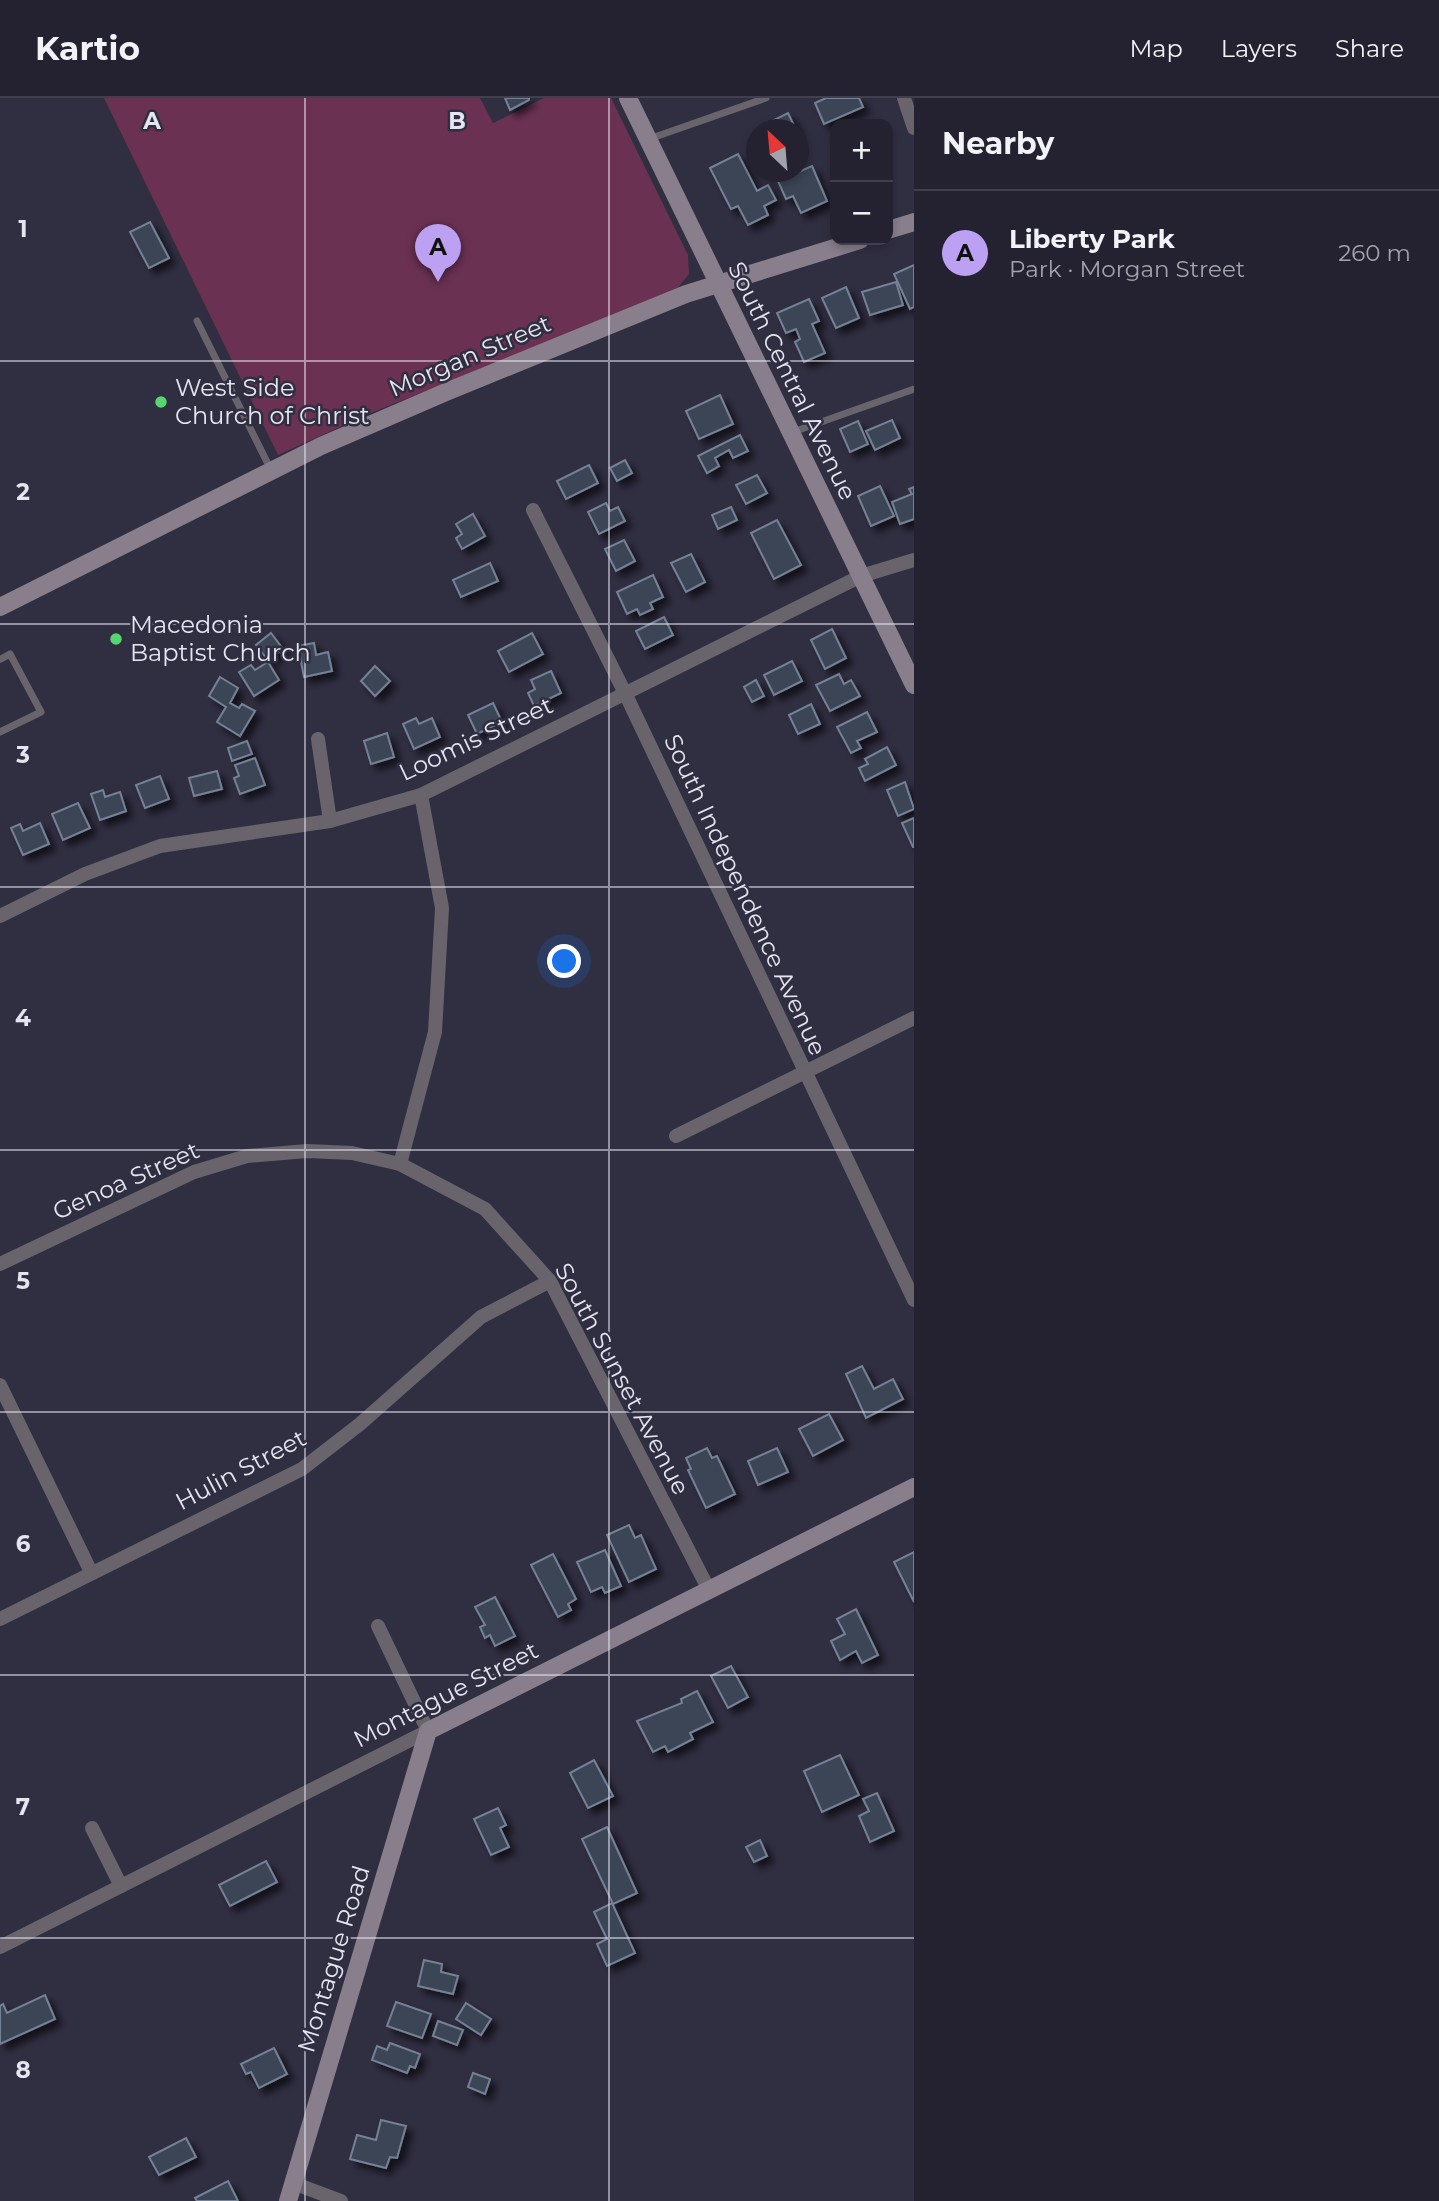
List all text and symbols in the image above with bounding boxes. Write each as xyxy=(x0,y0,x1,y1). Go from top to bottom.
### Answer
text: Kartio xyxy=(35,28,140,68)
text: Map xyxy=(1129,34,1183,63)
text: Layers xyxy=(1221,34,1297,63)
text: Share xyxy=(1335,34,1404,63)
text: A xyxy=(142,107,161,135)
text: B xyxy=(448,107,466,135)
north arrow xyxy=(746,119,809,182)
map controls xyxy=(830,119,893,245)
button: + xyxy=(830,119,893,182)
text: Nearby xyxy=(942,125,1054,162)
button: − xyxy=(830,182,893,245)
text: 1 xyxy=(18,215,28,243)
text: Liberty Park xyxy=(1009,223,1175,255)
pin: A xyxy=(415,224,461,282)
text: A xyxy=(956,239,974,267)
text: 260 m xyxy=(1338,239,1411,267)
text: Park · Morgan Street xyxy=(1009,255,1245,283)
street label: South Central Avenue xyxy=(722,257,863,505)
street label: Morgan Street xyxy=(385,308,555,403)
place label: West Side Church of Christ xyxy=(175,373,370,430)
marker: West Side Church of Christ xyxy=(153,394,169,410)
text: 2 xyxy=(16,478,30,506)
place label: Macedonia Baptist Church xyxy=(130,610,311,667)
marker: Macedonia Baptist Church xyxy=(108,631,124,647)
street label: Loomis Street xyxy=(394,690,558,787)
street label: South Independence Avenue xyxy=(658,730,833,1060)
text: 3 xyxy=(15,741,30,769)
your location xyxy=(547,944,581,978)
text: 4 xyxy=(15,1004,31,1032)
street label: Genoa Street xyxy=(48,1135,204,1226)
street label: South Sunset Avenue xyxy=(549,1258,696,1500)
text: 5 xyxy=(16,1267,30,1295)
street label: Hulin Street xyxy=(171,1423,311,1516)
text: 6 xyxy=(16,1530,31,1558)
street label: Montague Street xyxy=(349,1635,543,1754)
text: 7 xyxy=(16,1793,30,1821)
street label: Montague Road xyxy=(291,1862,376,2056)
text: 8 xyxy=(15,2056,31,2084)

